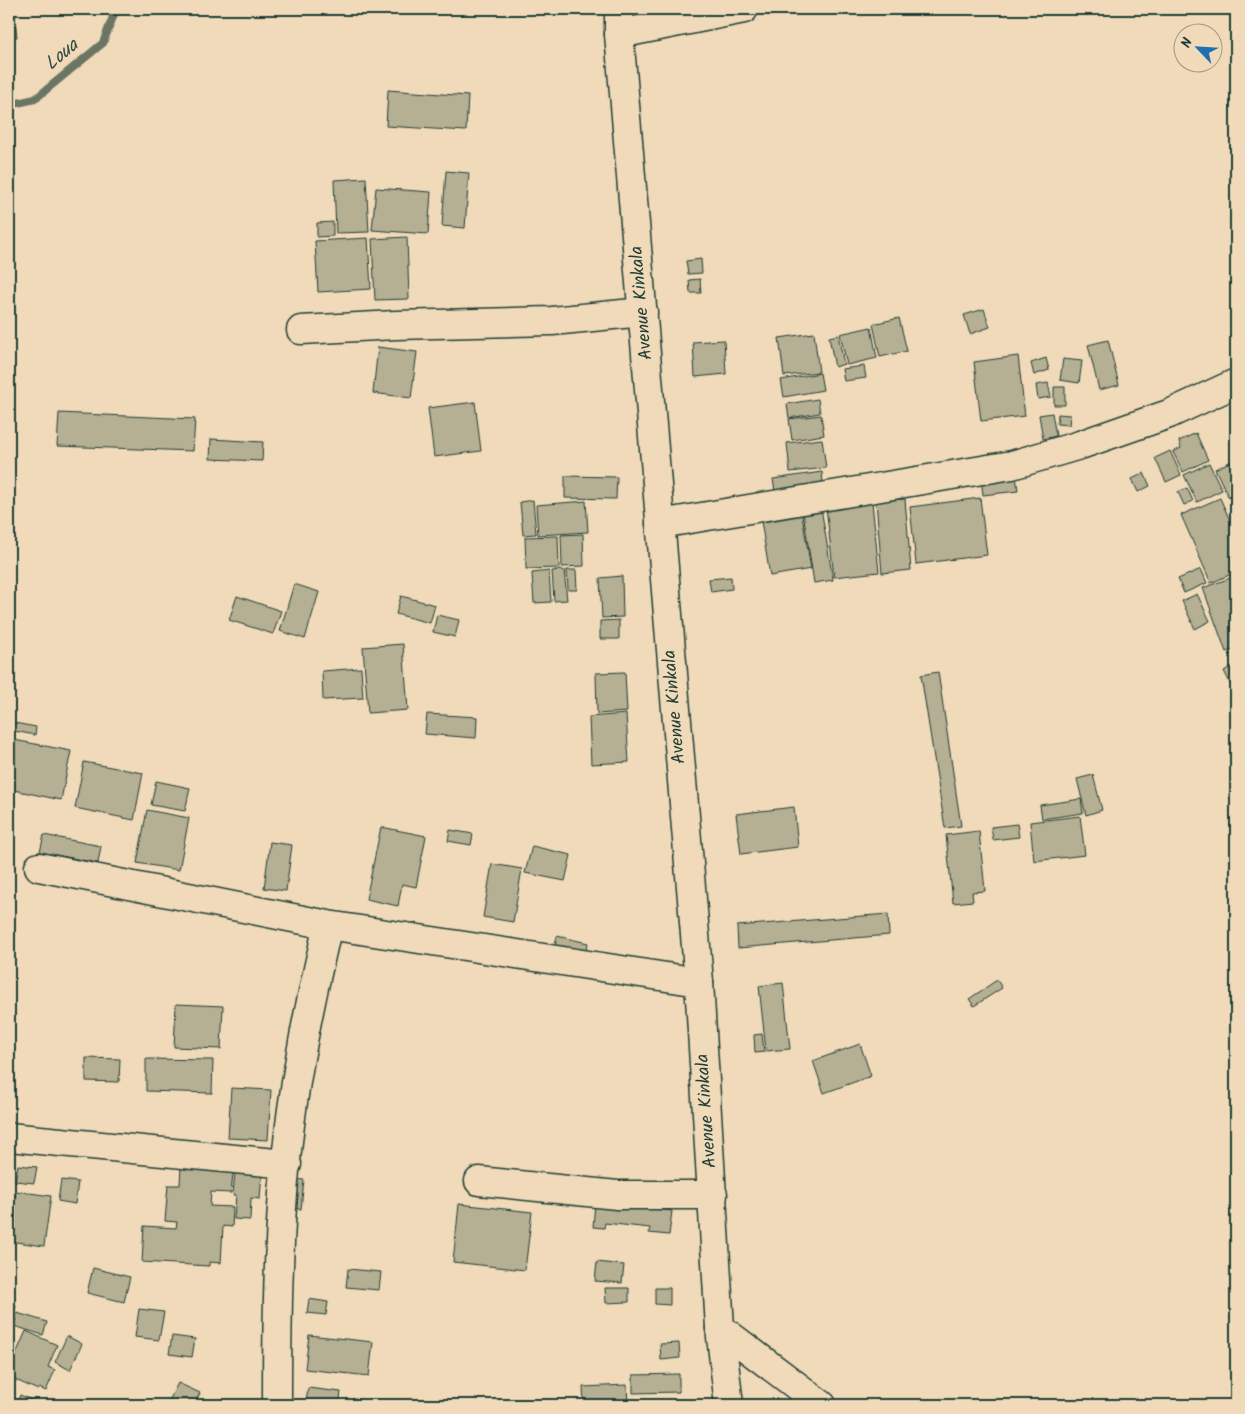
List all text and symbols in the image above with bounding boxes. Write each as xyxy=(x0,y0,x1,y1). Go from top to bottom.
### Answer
north arrow xyxy=(1172,22,1222,72)
water label: Loua xyxy=(38,31,87,78)
text: N xyxy=(1175,34,1199,52)
street label: Avenue Kinkala xyxy=(623,245,661,361)
street label: Avenue Kinkala xyxy=(656,649,694,765)
street label: Avenue Kinkala xyxy=(689,1053,725,1169)

